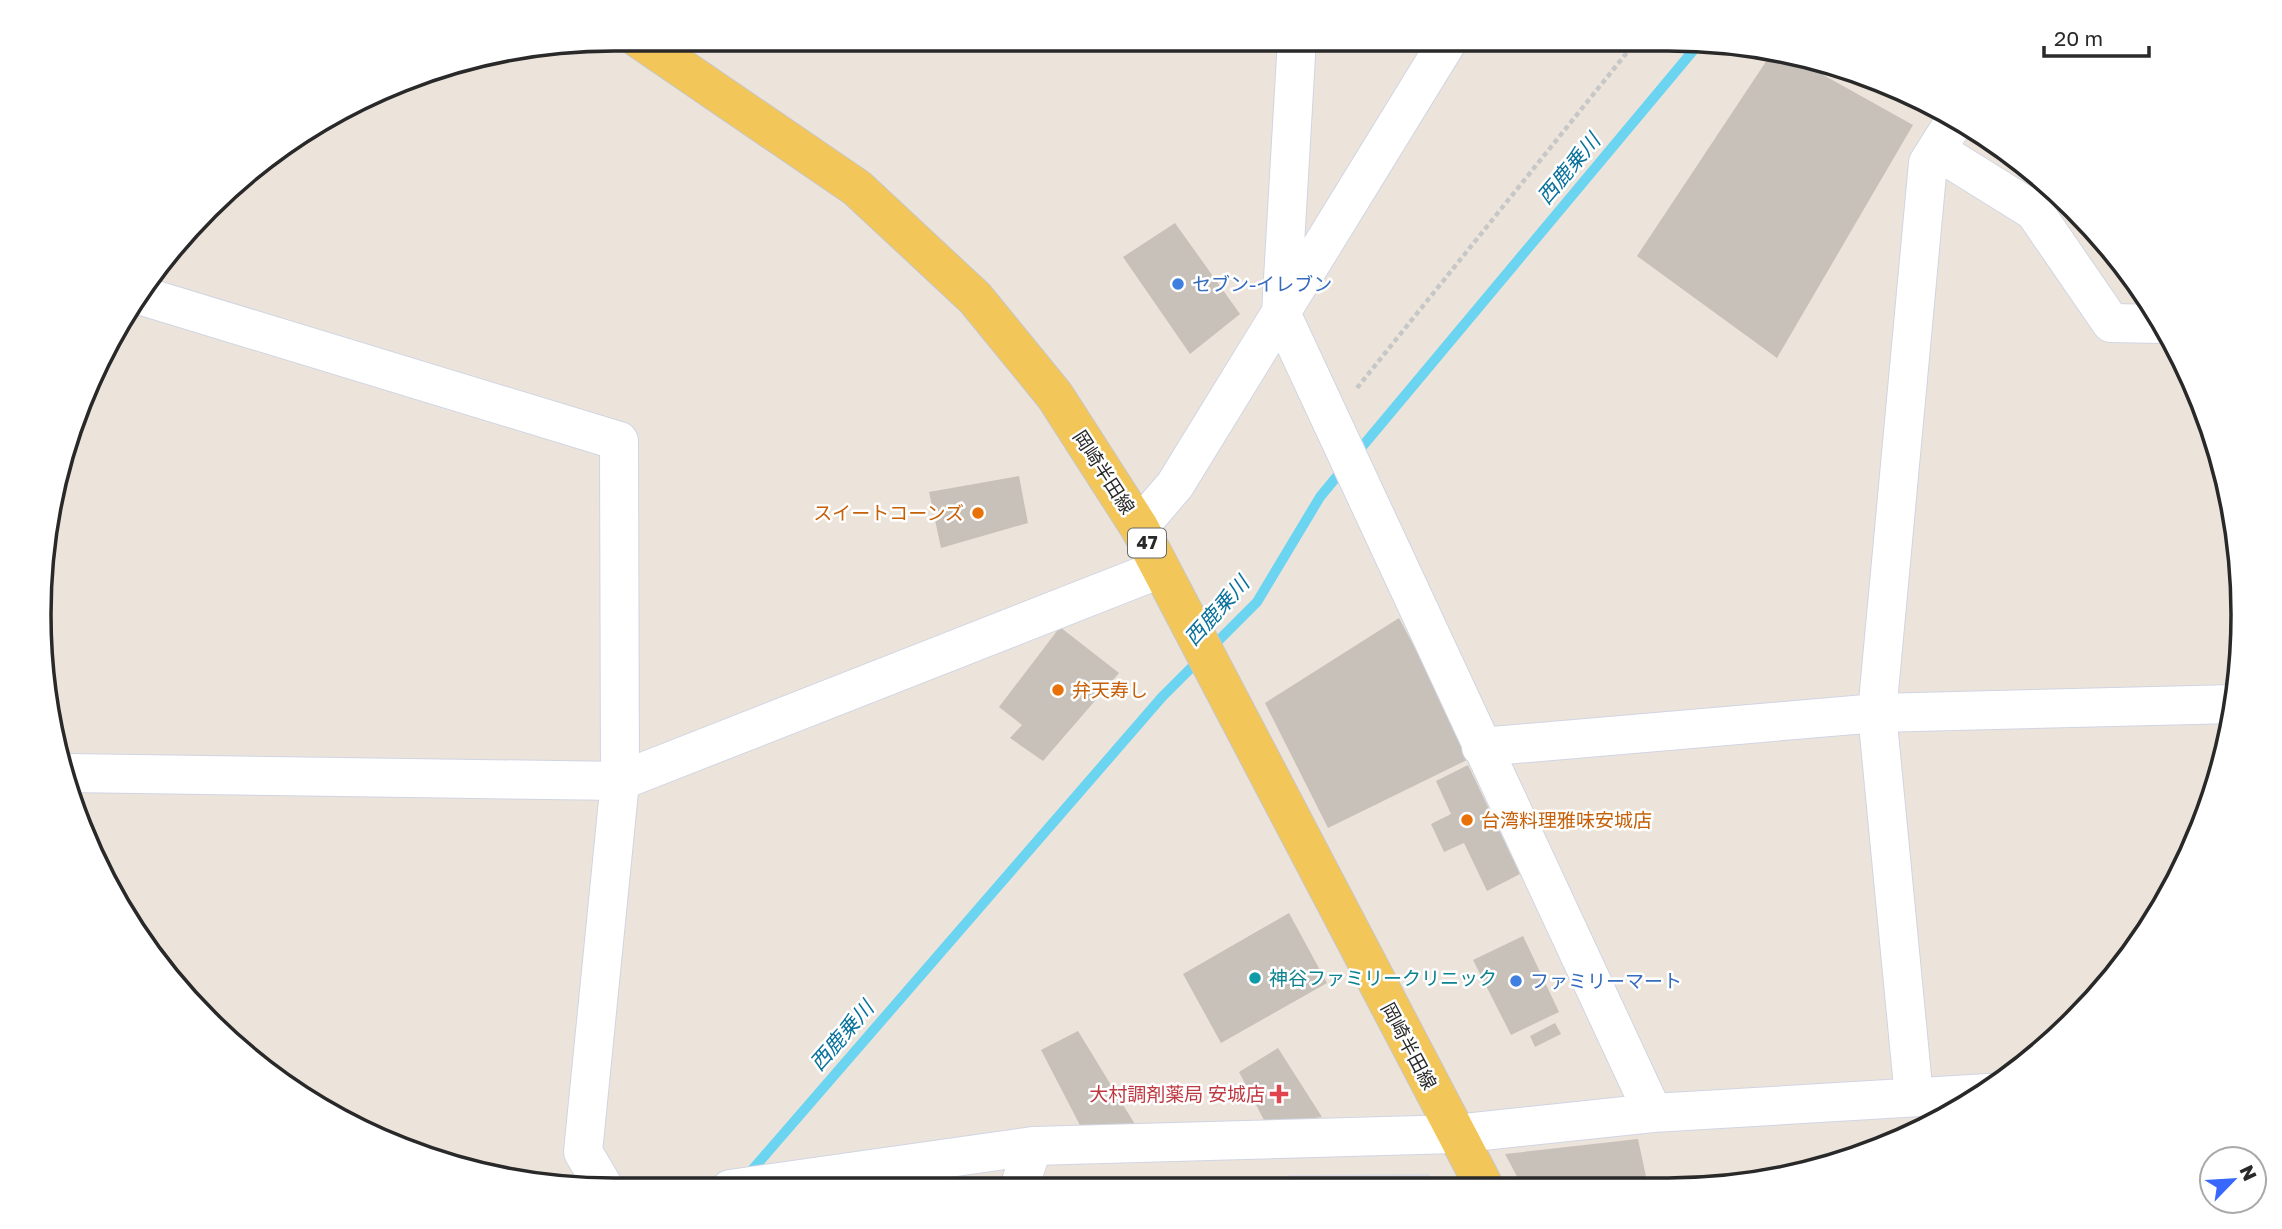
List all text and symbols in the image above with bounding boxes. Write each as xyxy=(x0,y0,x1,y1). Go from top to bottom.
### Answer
scale bar xyxy=(2044,14,2149,58)
text: 20 m xyxy=(2054,25,2103,51)
water label: 西鹿乗川 xyxy=(1531,126,1606,209)
place label: セブン-イレブン xyxy=(1192,272,1332,295)
marker: セブン-イレブン xyxy=(1170,276,1186,292)
street label: 岡崎半田線 xyxy=(1069,426,1140,518)
place label: スイートコーンズ xyxy=(813,501,964,524)
marker: スイートコーンズ xyxy=(970,505,986,521)
road number: 47 xyxy=(1128,528,1166,558)
water label: 西鹿乗川 xyxy=(1178,569,1255,650)
place label: 弁天寿し xyxy=(1072,678,1148,701)
marker: 弁天寿し xyxy=(1050,682,1066,698)
place label: 台湾料理雅味安城店 xyxy=(1481,808,1652,831)
marker: 台湾料理雅味安城店 xyxy=(1459,812,1475,828)
place label: 神谷ファミリークリニック xyxy=(1269,966,1497,989)
place label: ファミリーマート xyxy=(1530,969,1682,992)
marker: 神谷ファミリークリニック xyxy=(1247,970,1263,986)
marker: ファミリーマート xyxy=(1508,973,1524,989)
water label: 西鹿乗川 xyxy=(804,994,880,1076)
street label: 岡崎半田線 xyxy=(1377,998,1442,1093)
place label: 大村調剤薬局 安城店 xyxy=(1089,1082,1265,1105)
marker: 大村調剤薬局 安城店 xyxy=(1271,1086,1287,1102)
north arrow xyxy=(2198,1145,2268,1215)
text: N xyxy=(2235,1161,2262,1184)

